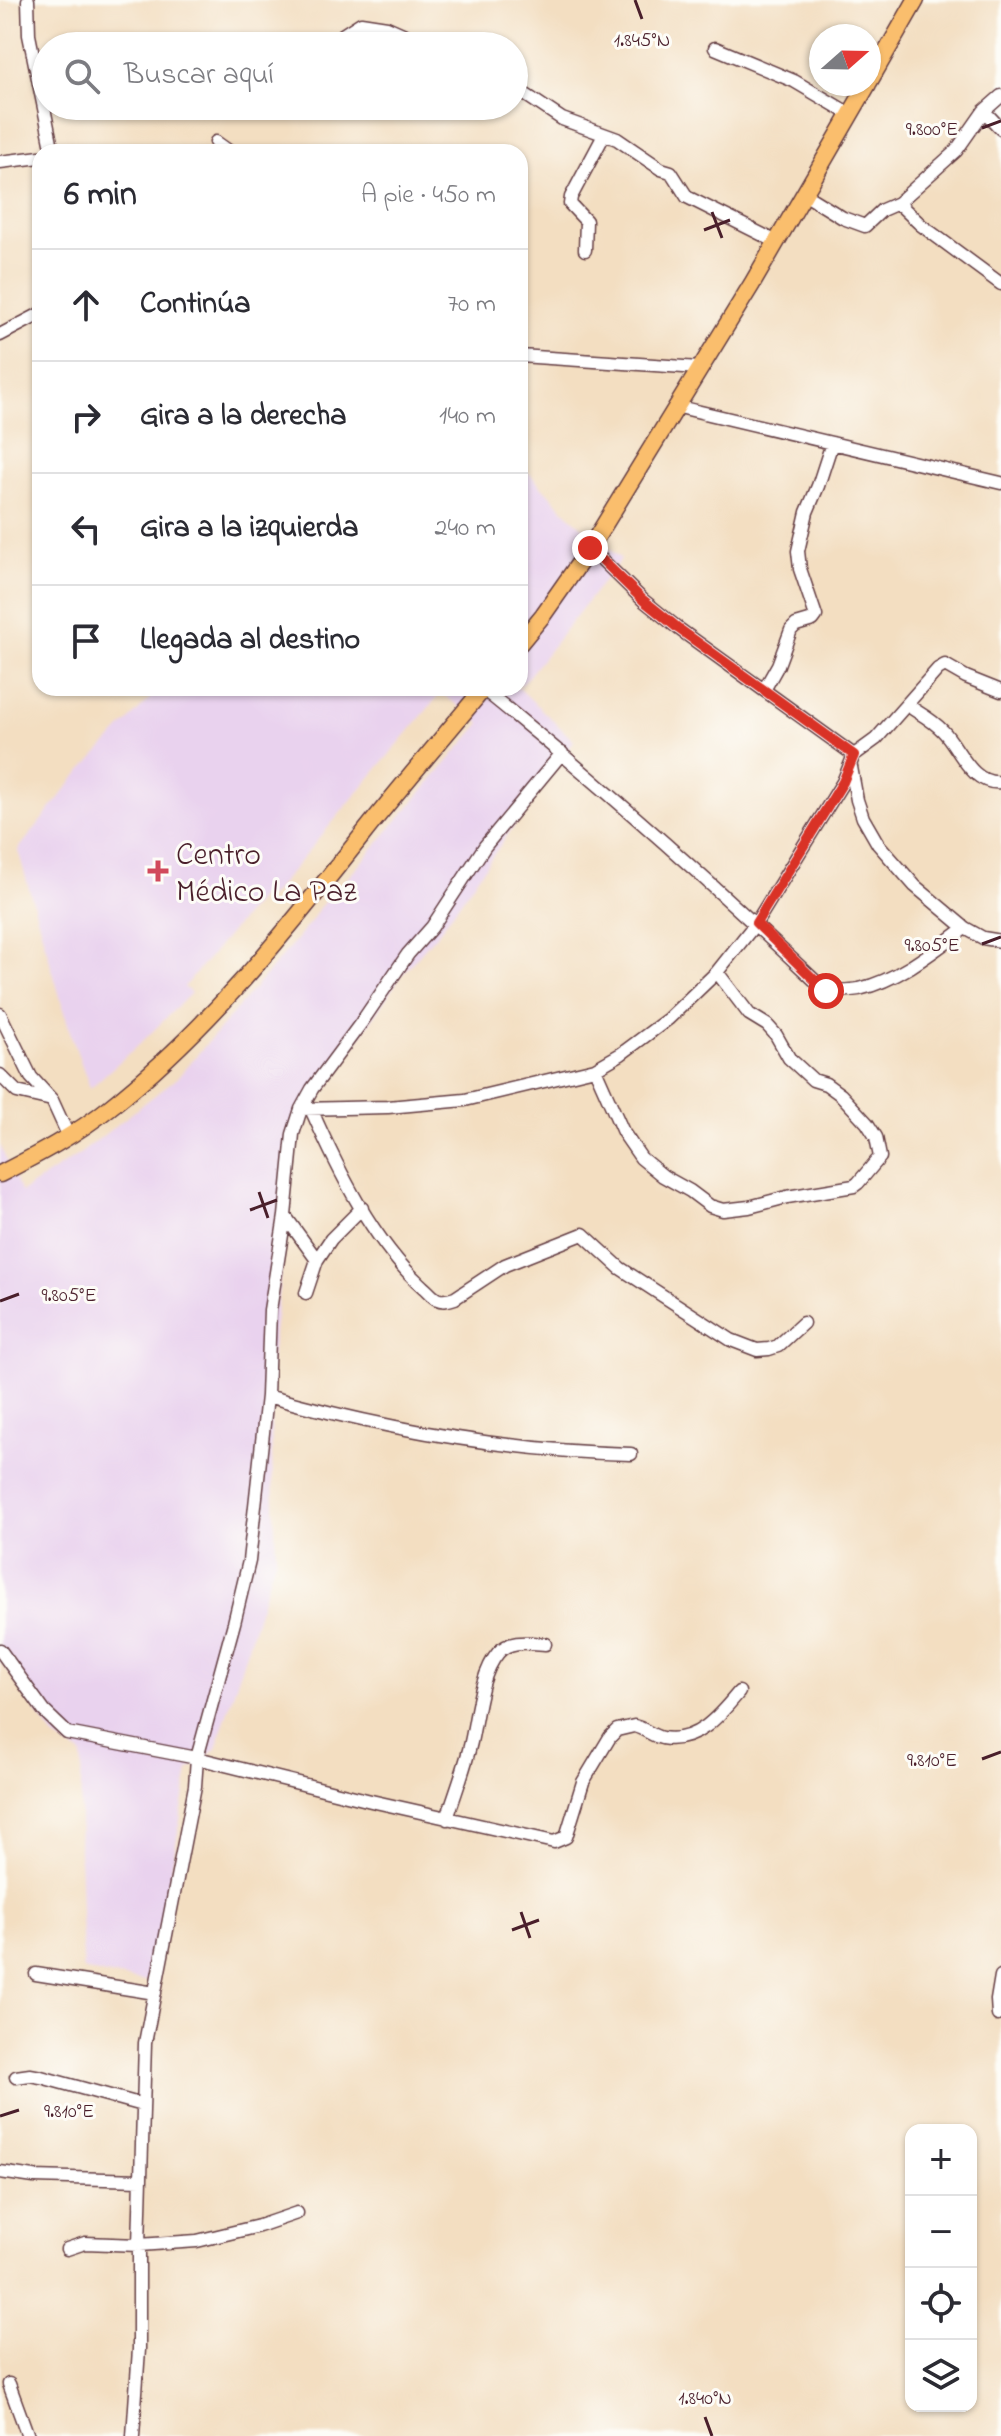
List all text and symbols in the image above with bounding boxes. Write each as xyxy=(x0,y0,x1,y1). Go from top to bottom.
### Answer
north arrow xyxy=(809,24,881,96)
text: 1.845°N xyxy=(614,27,670,56)
search box xyxy=(32,32,528,120)
icon: search xyxy=(60,54,104,98)
text: Buscar aquí xyxy=(124,54,274,98)
text: 9.800°E xyxy=(906,116,958,145)
text: 6 min xyxy=(64,171,137,221)
text: A pie · 450 m xyxy=(361,177,496,215)
icon: ahead xyxy=(64,283,108,327)
text: Continúa xyxy=(140,283,250,327)
text: 70 m xyxy=(447,286,496,324)
icon: right xyxy=(64,395,108,439)
text: Gira a la derecha xyxy=(140,395,346,439)
text: 140 m xyxy=(439,398,496,436)
icon: left xyxy=(64,507,108,551)
text: Gira a la izquierda xyxy=(140,507,358,551)
text: 240 m xyxy=(434,510,496,548)
route end xyxy=(572,530,608,566)
icon: arrive xyxy=(64,619,108,663)
text: Llegada al destino xyxy=(140,619,360,663)
place label: Centro Médico La Paz xyxy=(176,833,357,917)
marker: Centro Médico La Paz xyxy=(147,860,169,882)
text: 9.805°E xyxy=(904,932,960,961)
route start xyxy=(808,973,844,1009)
text: 9.805°E xyxy=(41,1282,97,1311)
text: 9.810°E xyxy=(907,1747,957,1776)
text: 9.810°E xyxy=(44,2098,94,2127)
map controls xyxy=(905,2124,977,2412)
button: + xyxy=(905,2124,977,2196)
button: − xyxy=(905,2196,977,2268)
button: locate xyxy=(905,2268,977,2340)
button: layers xyxy=(905,2340,977,2412)
text: 1.840°N xyxy=(678,2385,732,2414)

